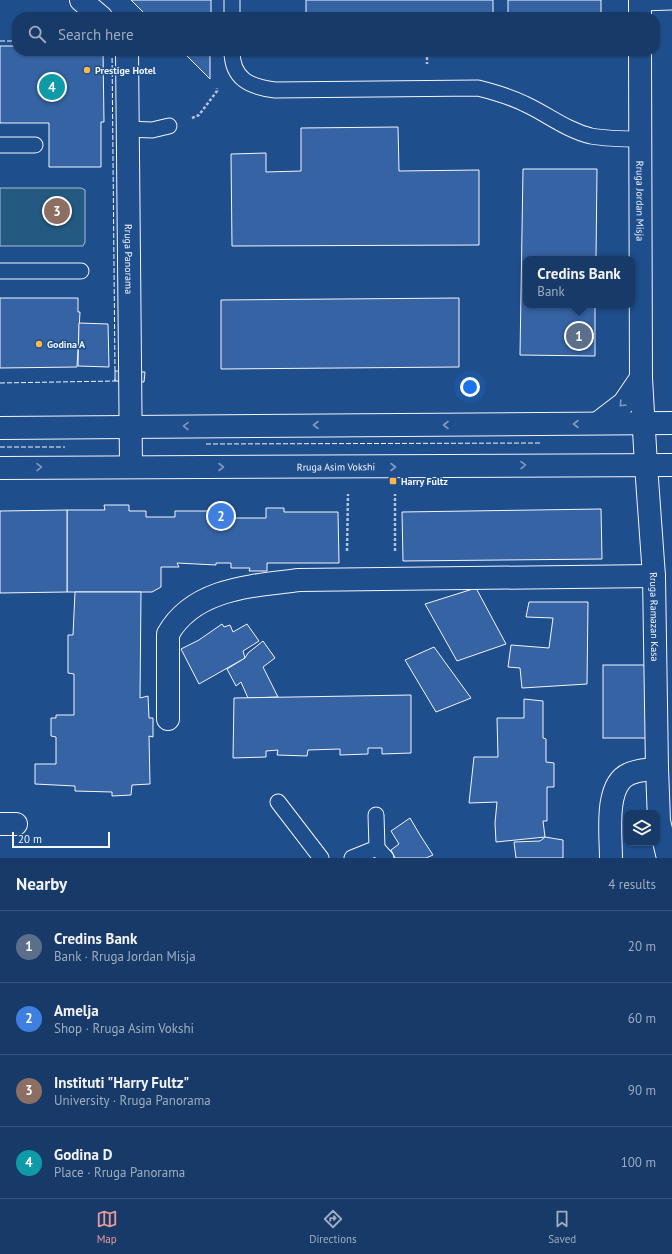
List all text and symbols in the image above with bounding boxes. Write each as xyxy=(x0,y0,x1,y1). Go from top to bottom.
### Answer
search box xyxy=(12,12,660,56)
icon: search xyxy=(26,23,48,45)
text: Search here xyxy=(58,25,134,44)
place label: Prestige Hotel xyxy=(95,64,156,77)
marker: Prestige Hotel xyxy=(82,65,92,75)
pin: 4 xyxy=(39,72,65,102)
street label: Rruga Jordan Misja xyxy=(634,161,647,241)
pin: 3 xyxy=(44,196,70,226)
street label: Rruga Panorama xyxy=(122,224,136,294)
popup xyxy=(523,256,635,308)
text: Credins Bank xyxy=(537,264,621,283)
text: Bank xyxy=(537,283,565,300)
pin: 1 xyxy=(566,321,592,351)
place label: Godina A xyxy=(47,338,86,351)
marker: Godina A xyxy=(34,339,44,349)
your location xyxy=(460,377,480,397)
one-way arrow xyxy=(619,399,627,407)
one-way arrow xyxy=(443,420,449,429)
one-way arrow xyxy=(573,420,579,428)
one-way arrow xyxy=(313,421,319,429)
one-way arrow xyxy=(183,422,189,430)
street label: Rruga Asim Vokshi xyxy=(297,460,375,473)
one-way arrow xyxy=(520,461,526,469)
one-way arrow xyxy=(36,463,42,471)
one-way arrow xyxy=(218,463,224,471)
one-way arrow xyxy=(390,463,396,471)
place label: Harry Fultz xyxy=(401,475,448,488)
marker: Harry Fultz xyxy=(388,476,398,486)
pin: 2 xyxy=(208,501,234,531)
street label: Rruga Ramazan Kasa xyxy=(647,572,662,661)
map controls xyxy=(624,810,660,846)
button: layers xyxy=(624,810,660,846)
scale bar xyxy=(12,830,110,849)
text: 20 m xyxy=(18,832,42,846)
text: Nearby xyxy=(16,873,67,895)
text: 4 results xyxy=(608,876,656,893)
text: Credins Bank xyxy=(54,929,137,948)
text: 1 xyxy=(25,938,33,955)
text: 20 m xyxy=(628,938,656,955)
text: Bank · Rruga Jordan Misja xyxy=(54,948,196,965)
text: Amelja xyxy=(54,1001,99,1020)
text: 2 xyxy=(25,1010,33,1027)
text: 60 m xyxy=(628,1010,656,1027)
text: Shop · Rruga Asim Vokshi xyxy=(54,1020,194,1037)
text: Instituti "Harry Fultz" xyxy=(54,1073,189,1092)
text: 3 xyxy=(25,1082,33,1099)
text: 90 m xyxy=(628,1082,656,1099)
text: University · Rruga Panorama xyxy=(54,1092,211,1109)
text: Godina D xyxy=(54,1145,112,1164)
text: 4 xyxy=(25,1154,33,1171)
text: 100 m xyxy=(621,1154,656,1171)
text: Place · Rruga Panorama xyxy=(54,1164,185,1181)
tab: Map xyxy=(96,1208,118,1246)
tab: Directions xyxy=(309,1208,357,1246)
tab: Saved xyxy=(548,1208,576,1246)

